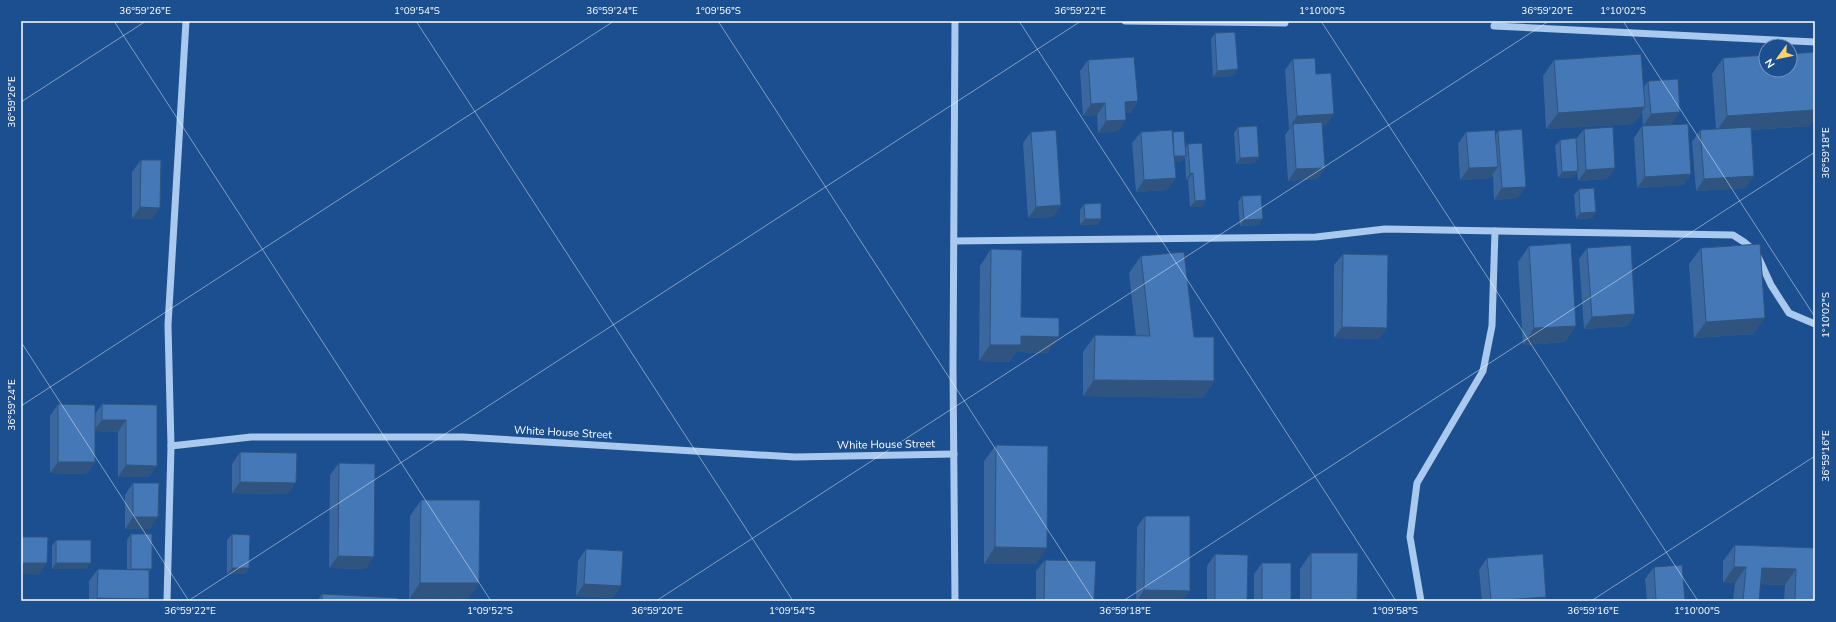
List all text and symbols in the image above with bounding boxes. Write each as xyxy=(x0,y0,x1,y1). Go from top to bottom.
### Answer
text: 36°59'26"E xyxy=(119,4,171,18)
text: 1°09'54"S xyxy=(394,4,440,18)
text: 36°59'24"E xyxy=(586,4,638,18)
text: 1°09'56"S xyxy=(695,4,741,18)
text: 36°59'22"E xyxy=(1054,4,1106,18)
text: 1°10'00"S xyxy=(1299,4,1345,18)
text: 36°59'20"E xyxy=(1521,4,1573,18)
text: 1°10'02"S xyxy=(1600,4,1646,18)
north arrow xyxy=(1758,38,1798,78)
text: N xyxy=(1762,56,1779,71)
text: 36°59'26"E xyxy=(5,76,19,128)
text: 36°59'18"E xyxy=(1819,127,1833,179)
text: 1°10'02"S xyxy=(1819,292,1833,338)
text: 36°59'24"E xyxy=(5,379,19,431)
street label: White House Street xyxy=(514,422,612,443)
text: 36°59'16"E xyxy=(1819,430,1833,482)
street label: White House Street xyxy=(837,436,935,453)
text: 36°59'22"E xyxy=(164,604,216,618)
text: 1°09'52"S xyxy=(467,604,513,618)
text: 36°59'20"E xyxy=(631,604,683,618)
text: 1°09'54"S xyxy=(769,604,815,618)
text: 36°59'18"E xyxy=(1099,604,1151,618)
text: 1°09'58"S xyxy=(1372,604,1418,618)
text: 36°59'16"E xyxy=(1567,604,1619,618)
text: 1°10'00"S xyxy=(1674,604,1720,618)

